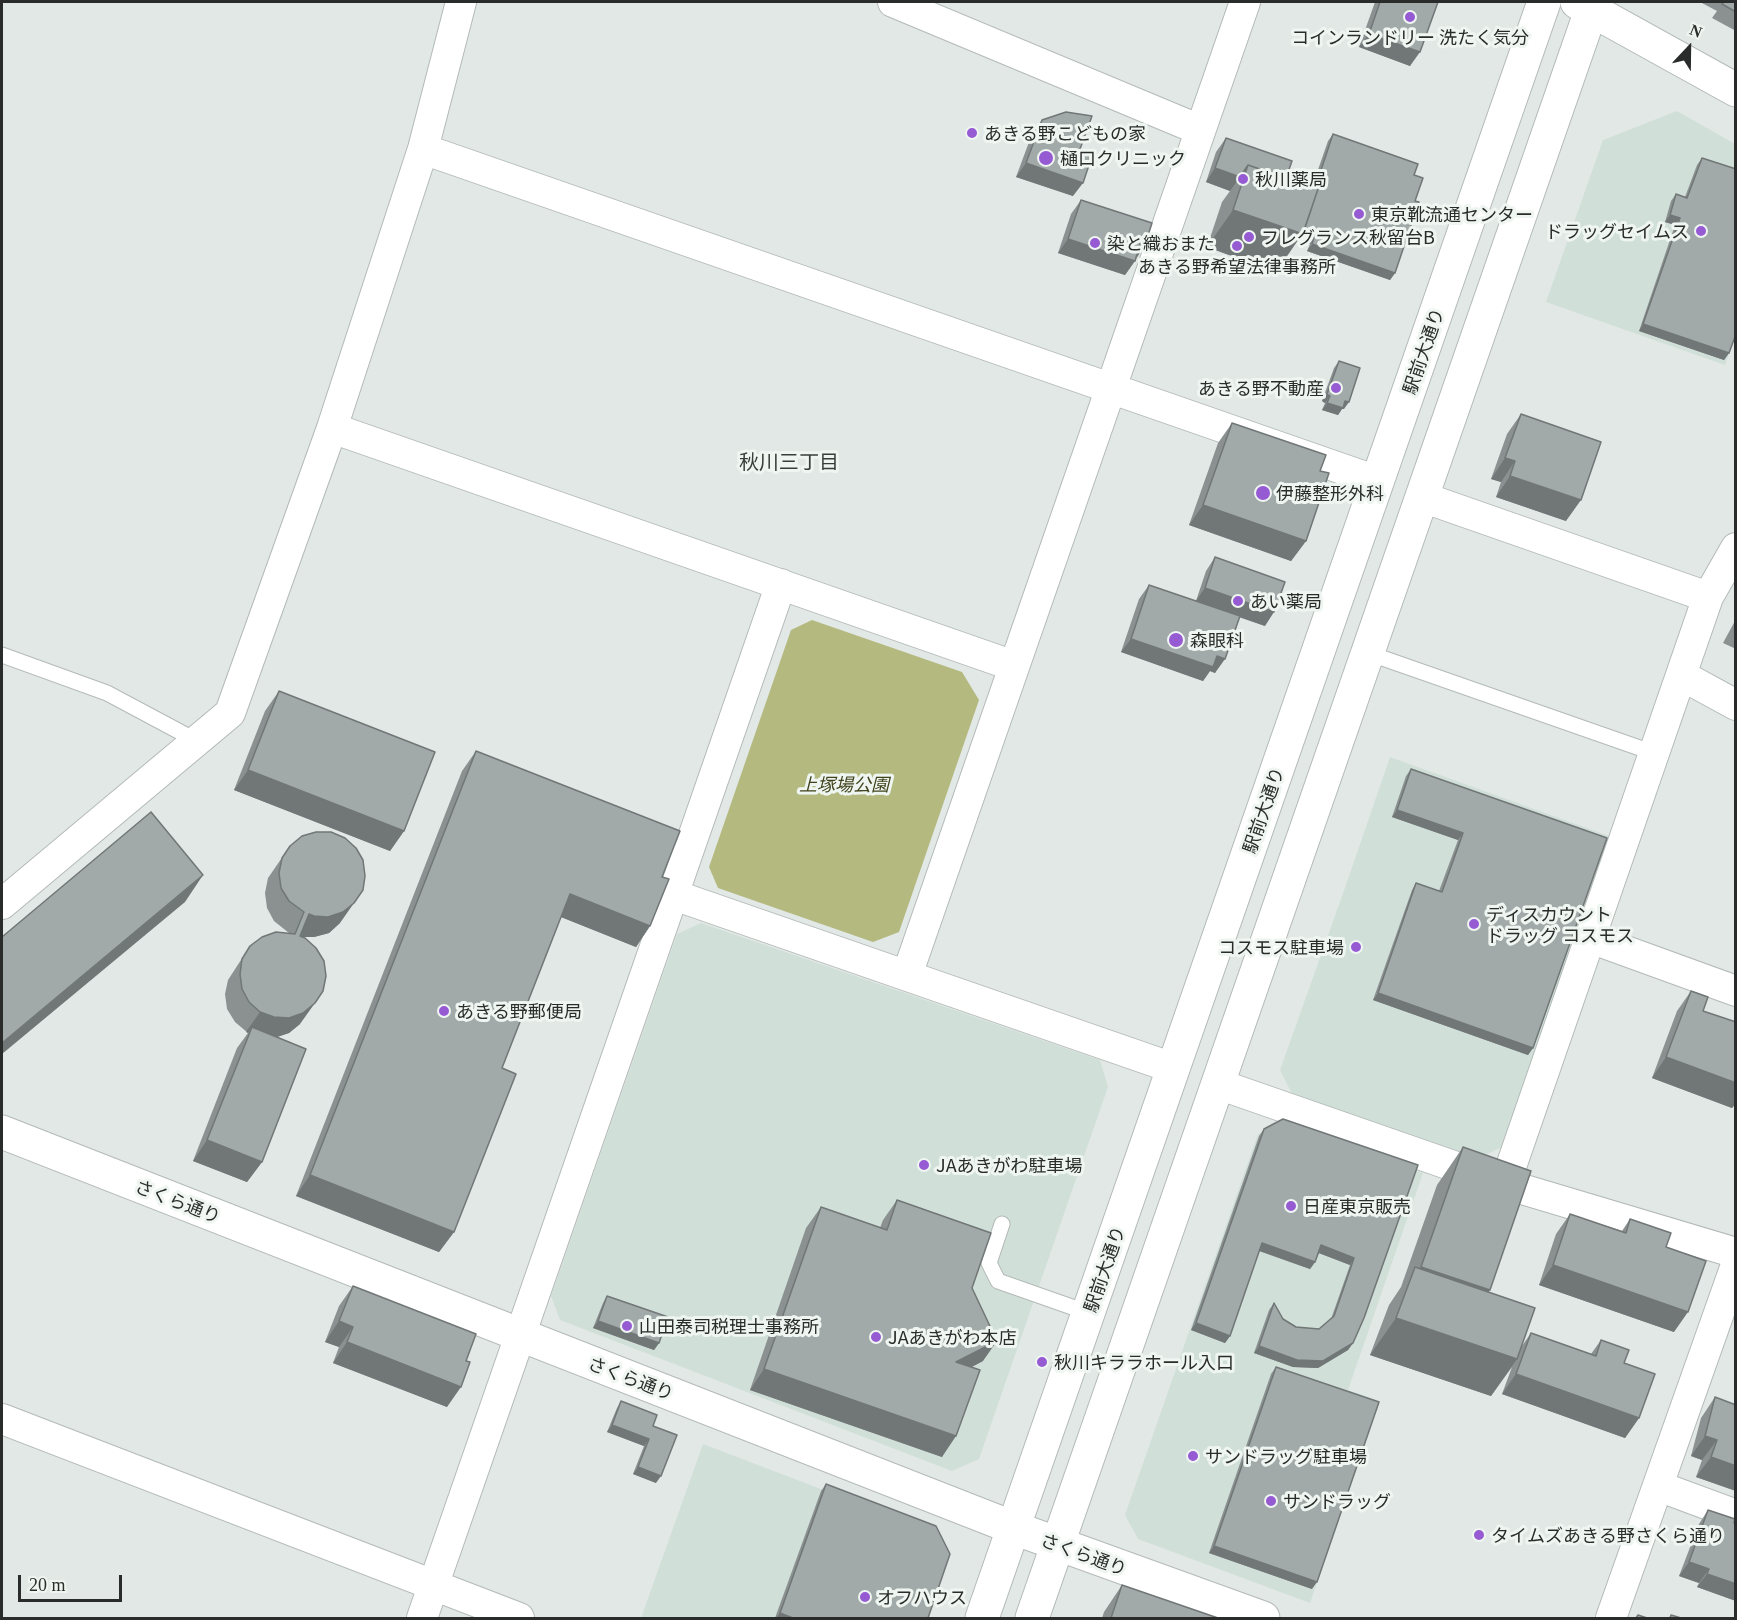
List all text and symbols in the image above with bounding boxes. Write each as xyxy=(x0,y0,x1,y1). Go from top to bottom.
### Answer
marker: コインランドリー 洗たく気分 xyxy=(1403,10,1417,24)
north arrow xyxy=(1659,18,1719,78)
text: N xyxy=(1687,21,1704,41)
place label: コインランドリー 洗たく気分 xyxy=(1291,26,1529,48)
place label: あきる野こどもの家 xyxy=(984,122,1146,144)
marker: あきる野こどもの家 xyxy=(965,126,979,140)
place label: 樋口クリニック xyxy=(1060,147,1186,169)
marker: 樋口クリニック xyxy=(1037,149,1055,167)
place label: 秋川薬局 xyxy=(1255,168,1327,190)
marker: 秋川薬局 xyxy=(1236,172,1250,186)
place label: 東京靴流通センター xyxy=(1371,203,1533,225)
marker: 東京靴流通センター xyxy=(1352,207,1366,221)
place label: ドラッグセイムス xyxy=(1545,220,1689,242)
marker: ドラッグセイムス xyxy=(1694,224,1708,238)
place label: フレグランス秋留台B xyxy=(1261,226,1435,248)
marker: フレグランス秋留台B xyxy=(1242,230,1256,244)
place label: 染と織おまた xyxy=(1107,232,1215,254)
marker: 染と織おまた xyxy=(1088,236,1102,250)
marker: あきる野希望法律事務所 xyxy=(1230,239,1244,253)
place label: あきる野希望法律事務所 xyxy=(1138,255,1336,277)
street label: 駅前大通り xyxy=(1398,305,1448,397)
place label: あきる野不動産 xyxy=(1198,377,1324,399)
marker: あきる野不動産 xyxy=(1329,381,1343,395)
district label: 秋川三丁目 xyxy=(739,449,839,473)
place label: 伊藤整形外科 xyxy=(1276,482,1384,504)
marker: 伊藤整形外科 xyxy=(1254,484,1272,502)
place label: あい薬局 xyxy=(1250,590,1322,612)
marker: あい薬局 xyxy=(1231,594,1245,608)
place label: 森眼科 xyxy=(1190,629,1244,651)
marker: 森眼科 xyxy=(1167,631,1185,649)
street label: 駅前大通り xyxy=(1238,764,1288,856)
park label: 上塚場公園 xyxy=(799,773,889,795)
place label: ディスカウント ドラッグ コスモス xyxy=(1486,903,1634,946)
marker: ディスカウント ドラッグ コスモス xyxy=(1467,917,1481,931)
place label: コスモス駐車場 xyxy=(1218,936,1344,958)
marker: コスモス駐車場 xyxy=(1349,940,1363,954)
place label: あきる野郵便局 xyxy=(456,1000,582,1022)
marker: あきる野郵便局 xyxy=(437,1004,451,1018)
place label: JAあきがわ駐車場 xyxy=(936,1154,1083,1176)
marker: JAあきがわ駐車場 xyxy=(917,1158,931,1172)
street label: さくら通り xyxy=(132,1175,224,1227)
place label: 日産東京販売 xyxy=(1303,1195,1411,1217)
marker: 日産東京販売 xyxy=(1284,1199,1298,1213)
street label: 駅前大通り xyxy=(1079,1223,1129,1315)
place label: 山田泰司税理士事務所 xyxy=(639,1315,819,1337)
marker: 山田泰司税理士事務所 xyxy=(620,1319,634,1333)
place label: JAあきがわ本店 xyxy=(888,1326,1017,1348)
marker: JAあきがわ本店 xyxy=(869,1330,883,1344)
place label: 秋川キララホール入口 xyxy=(1054,1351,1234,1373)
street label: さくら通り xyxy=(585,1352,677,1404)
marker: 秋川キララホール入口 xyxy=(1035,1355,1049,1369)
place label: サンドラッグ駐車場 xyxy=(1205,1445,1367,1467)
marker: サンドラッグ駐車場 xyxy=(1186,1449,1200,1463)
place label: サンドラッグ xyxy=(1283,1490,1391,1512)
marker: サンドラッグ xyxy=(1264,1494,1278,1508)
place label: タイムズあきる野さくら通り xyxy=(1491,1524,1725,1546)
street label: さくら通り xyxy=(1038,1528,1130,1580)
marker: タイムズあきる野さくら通り xyxy=(1472,1528,1486,1542)
scale bar xyxy=(21,1563,124,1601)
text: 20 m xyxy=(29,1575,66,1595)
place label: オフハウス xyxy=(877,1586,967,1608)
marker: オフハウス xyxy=(858,1590,872,1604)

